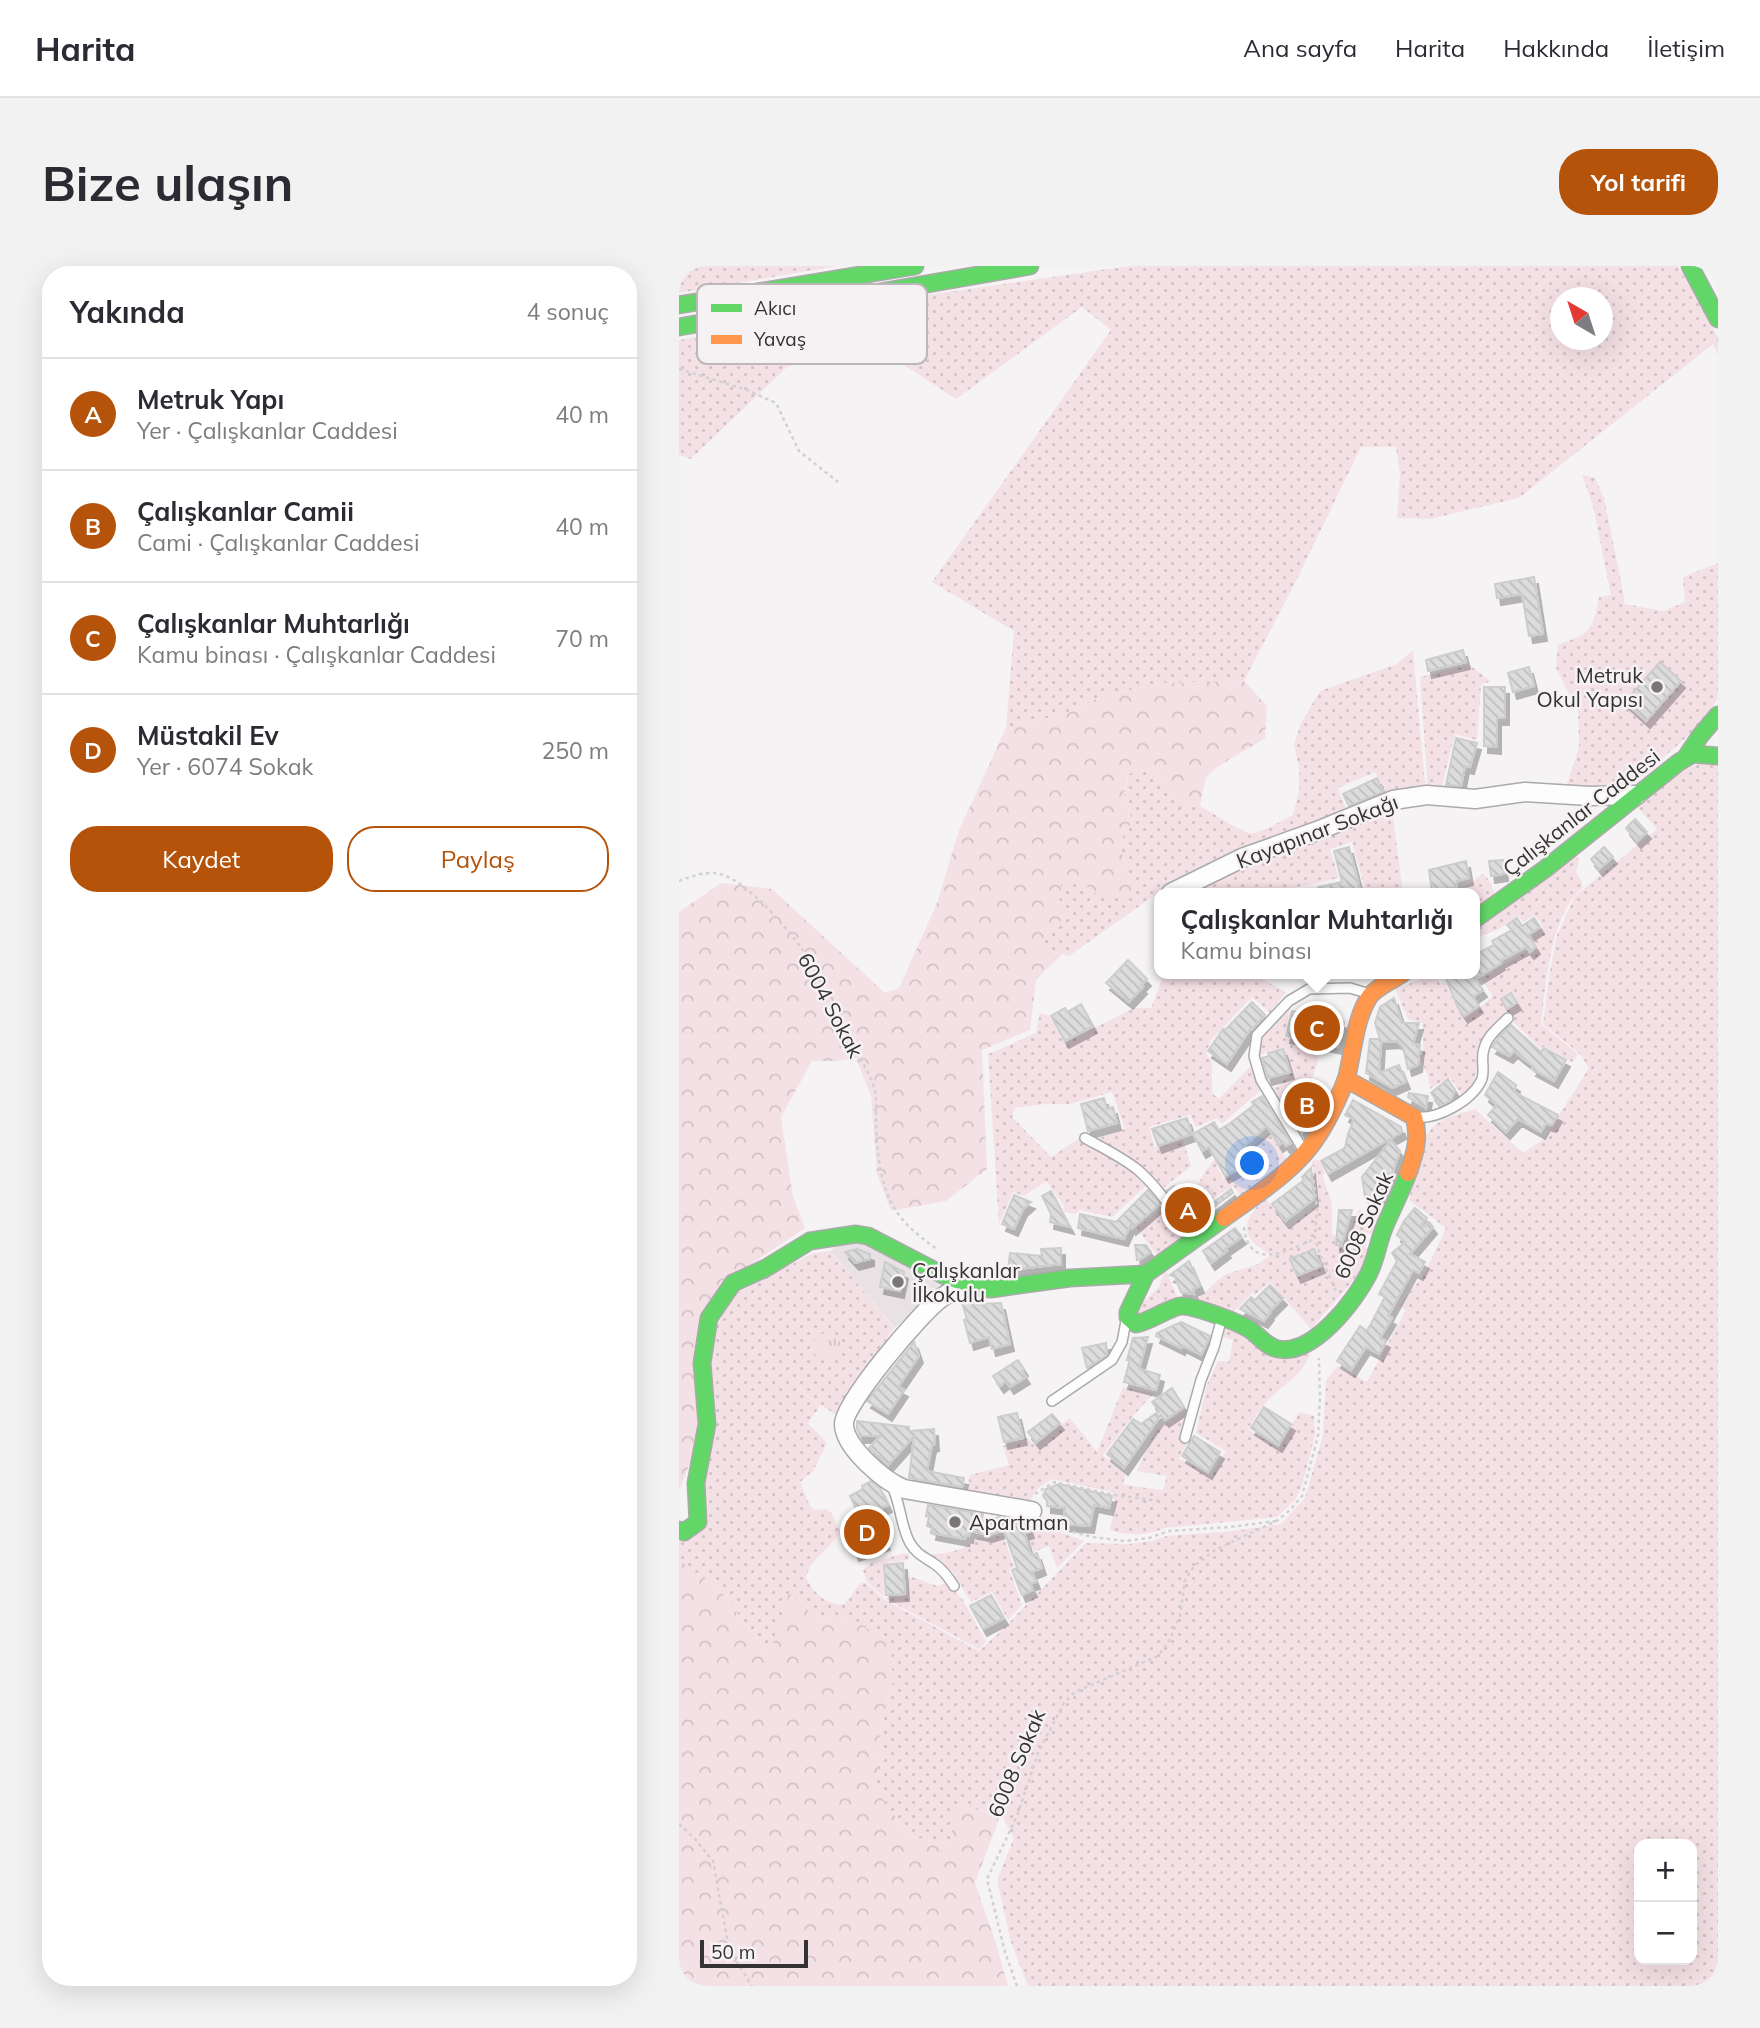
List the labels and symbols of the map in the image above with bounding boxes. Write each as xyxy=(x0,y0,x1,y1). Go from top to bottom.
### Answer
legend xyxy=(697,284,927,364)
north arrow xyxy=(1550,287,1613,350)
text: Akıcı xyxy=(754,296,796,320)
text: Yavaş xyxy=(753,327,806,351)
place label: Metruk Okul Yapısı xyxy=(1537,662,1643,712)
marker: Metruk Okul Yapısı xyxy=(1649,679,1665,695)
street label: Çalışkanlar Caddesi xyxy=(1497,743,1665,881)
street label: Kayapınar Sokağı xyxy=(1233,788,1401,874)
street label: 6004 Sokak xyxy=(793,948,870,1062)
pin: C xyxy=(1294,1002,1340,1054)
pin: B xyxy=(1284,1079,1330,1131)
your location xyxy=(1235,1146,1269,1180)
street label: 6008 Sokak xyxy=(1328,1167,1398,1283)
pin: A xyxy=(1165,1184,1211,1236)
place label: Çalışkanlar İlkokulu xyxy=(912,1257,1020,1307)
marker: Çalışkanlar İlkokulu xyxy=(890,1274,906,1290)
pin: D xyxy=(844,1506,890,1558)
place label: Apartman xyxy=(969,1509,1069,1535)
marker: Apartman xyxy=(947,1514,963,1530)
street label: 6008 Sokak xyxy=(982,1705,1051,1821)
scale bar xyxy=(700,1937,809,1969)

